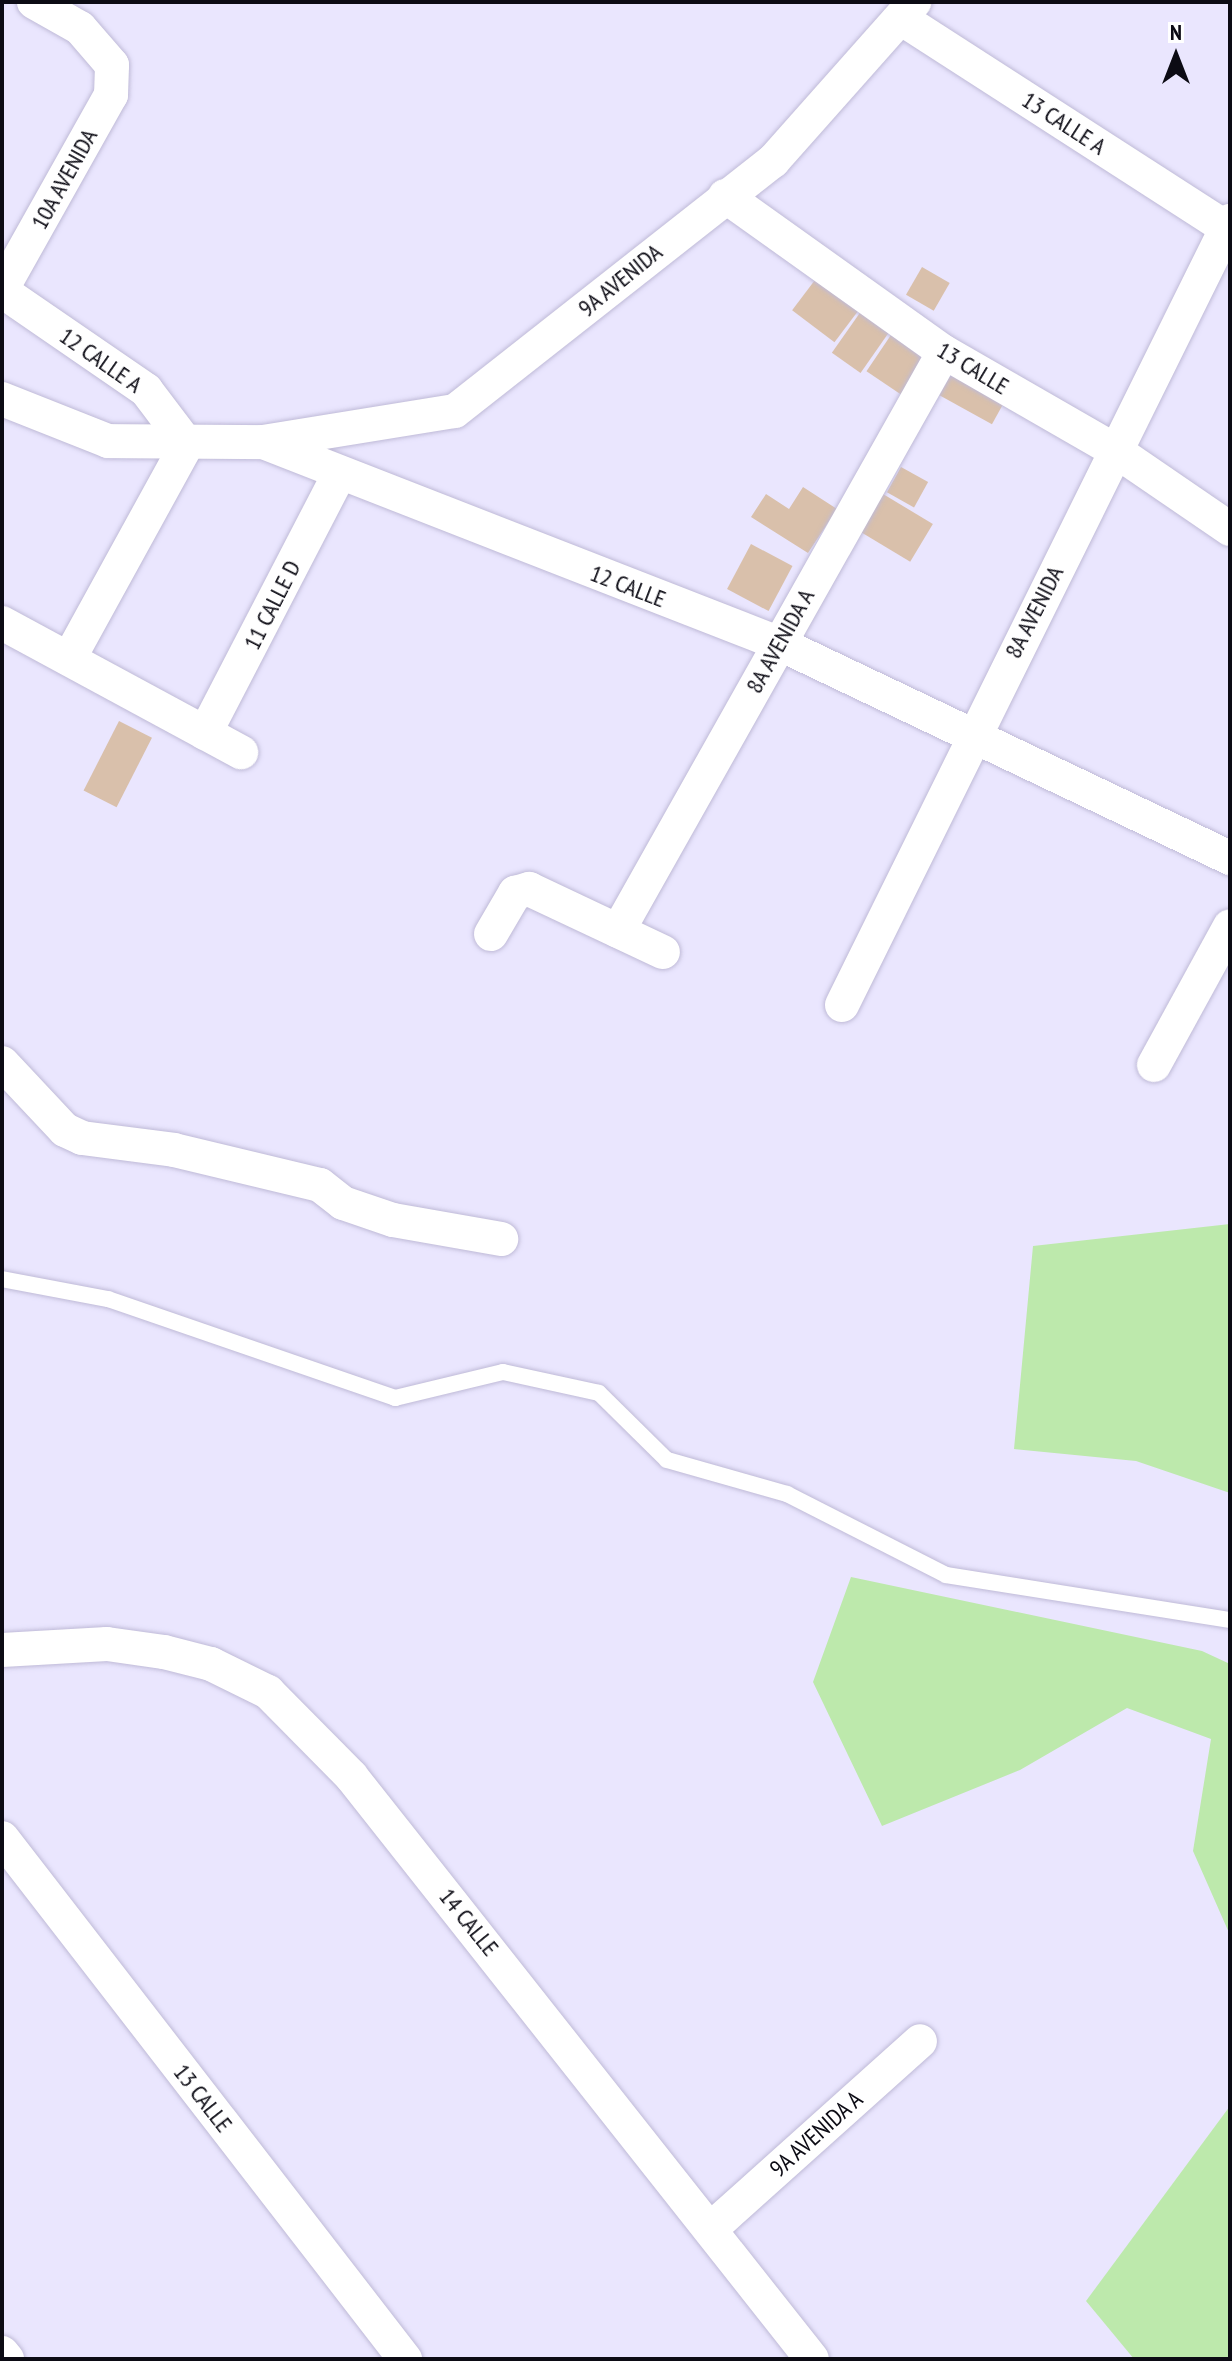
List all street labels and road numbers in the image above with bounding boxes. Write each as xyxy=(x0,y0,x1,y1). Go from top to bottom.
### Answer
street label: 13 CALLE A xyxy=(1016,85,1112,161)
street label: 10A AVENIDA xyxy=(24,123,104,235)
street label: 9A AVENIDA xyxy=(572,237,668,323)
street label: 12 CALLE A xyxy=(54,321,148,399)
street label: 13 CALLE xyxy=(932,335,1014,401)
street label: 11 CALLE D xyxy=(237,556,307,654)
street label: 12 CALLE xyxy=(586,558,670,614)
street label: 8A AVENIDA xyxy=(998,560,1070,664)
street label: 8A AVENIDA A xyxy=(739,583,821,699)
street label: 14 CALLE xyxy=(433,1882,505,1962)
street label: 13 CALLE xyxy=(167,2058,239,2138)
street label: 9A AVENIDA A xyxy=(763,2084,869,2184)

